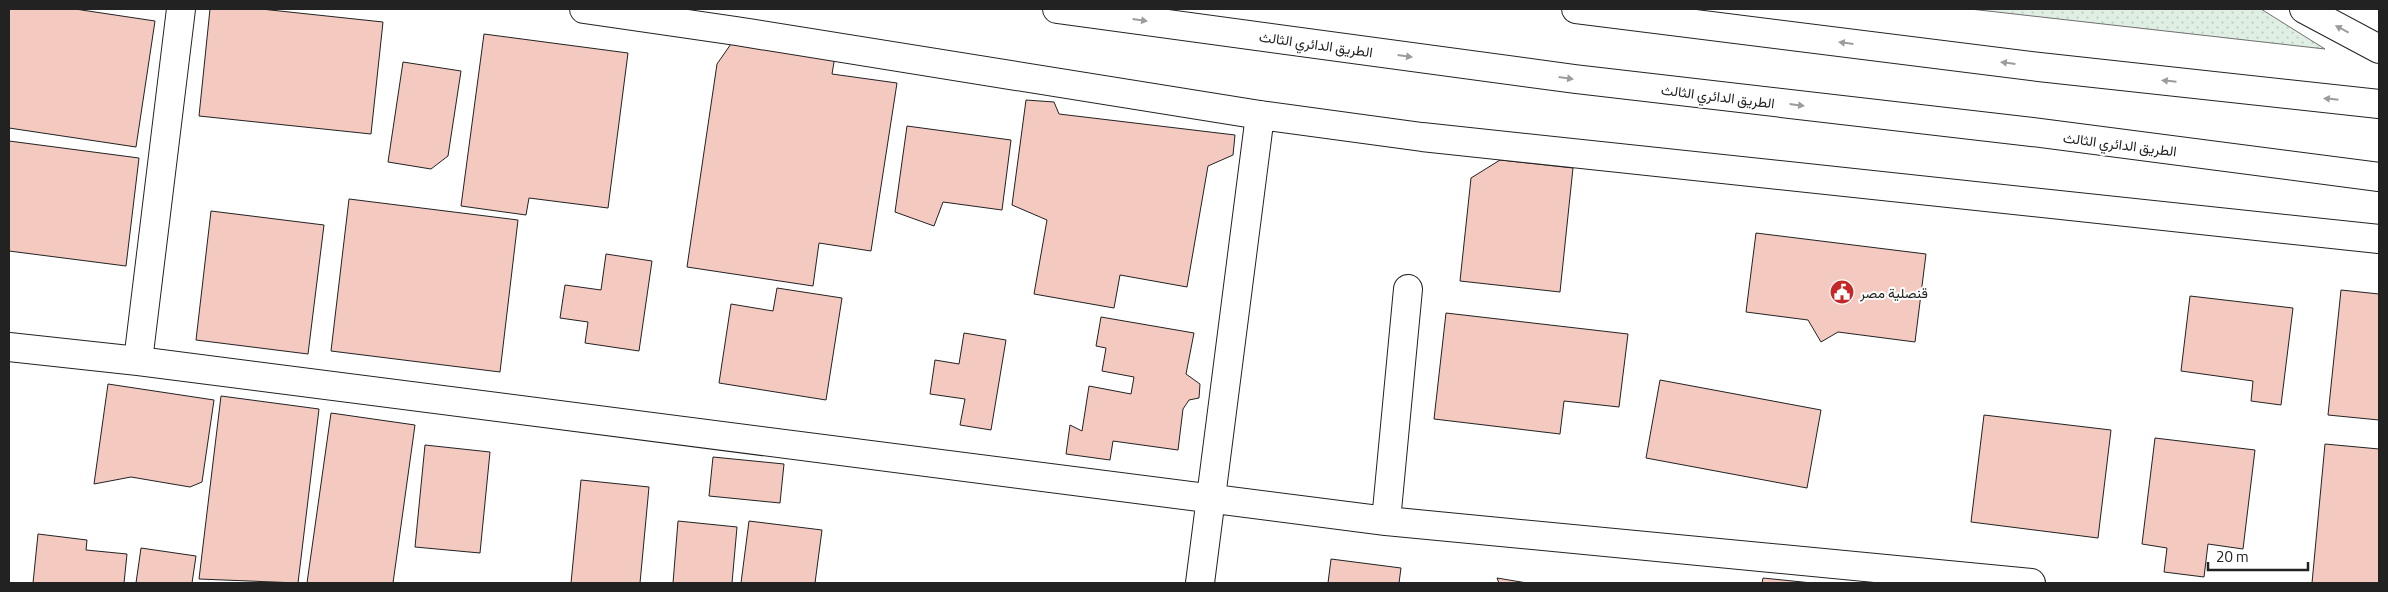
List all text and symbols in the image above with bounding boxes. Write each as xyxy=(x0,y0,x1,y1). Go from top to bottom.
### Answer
one-way arrow xyxy=(1133,16,1149,24)
one-way arrow xyxy=(2334,25,2349,33)
street label: الطريق الدائري الثالث xyxy=(1258,26,1374,64)
one-way arrow xyxy=(1838,39,1854,47)
one-way arrow xyxy=(1398,52,1414,60)
one-way arrow xyxy=(1999,59,2015,67)
one-way arrow xyxy=(1559,74,1575,82)
one-way arrow xyxy=(2161,77,2177,85)
street label: الطريق الدائري الثالث xyxy=(1660,79,1776,115)
one-way arrow xyxy=(2322,95,2338,103)
one-way arrow xyxy=(1790,101,1806,109)
street label: الطريق الدائري الثالث xyxy=(2062,127,2178,163)
public building icon: قنصلية مصر xyxy=(1829,279,1855,305)
place label: قنصلية مصر xyxy=(1859,282,1928,303)
scale bar xyxy=(2208,540,2308,572)
text: 20 m xyxy=(2216,545,2249,568)

